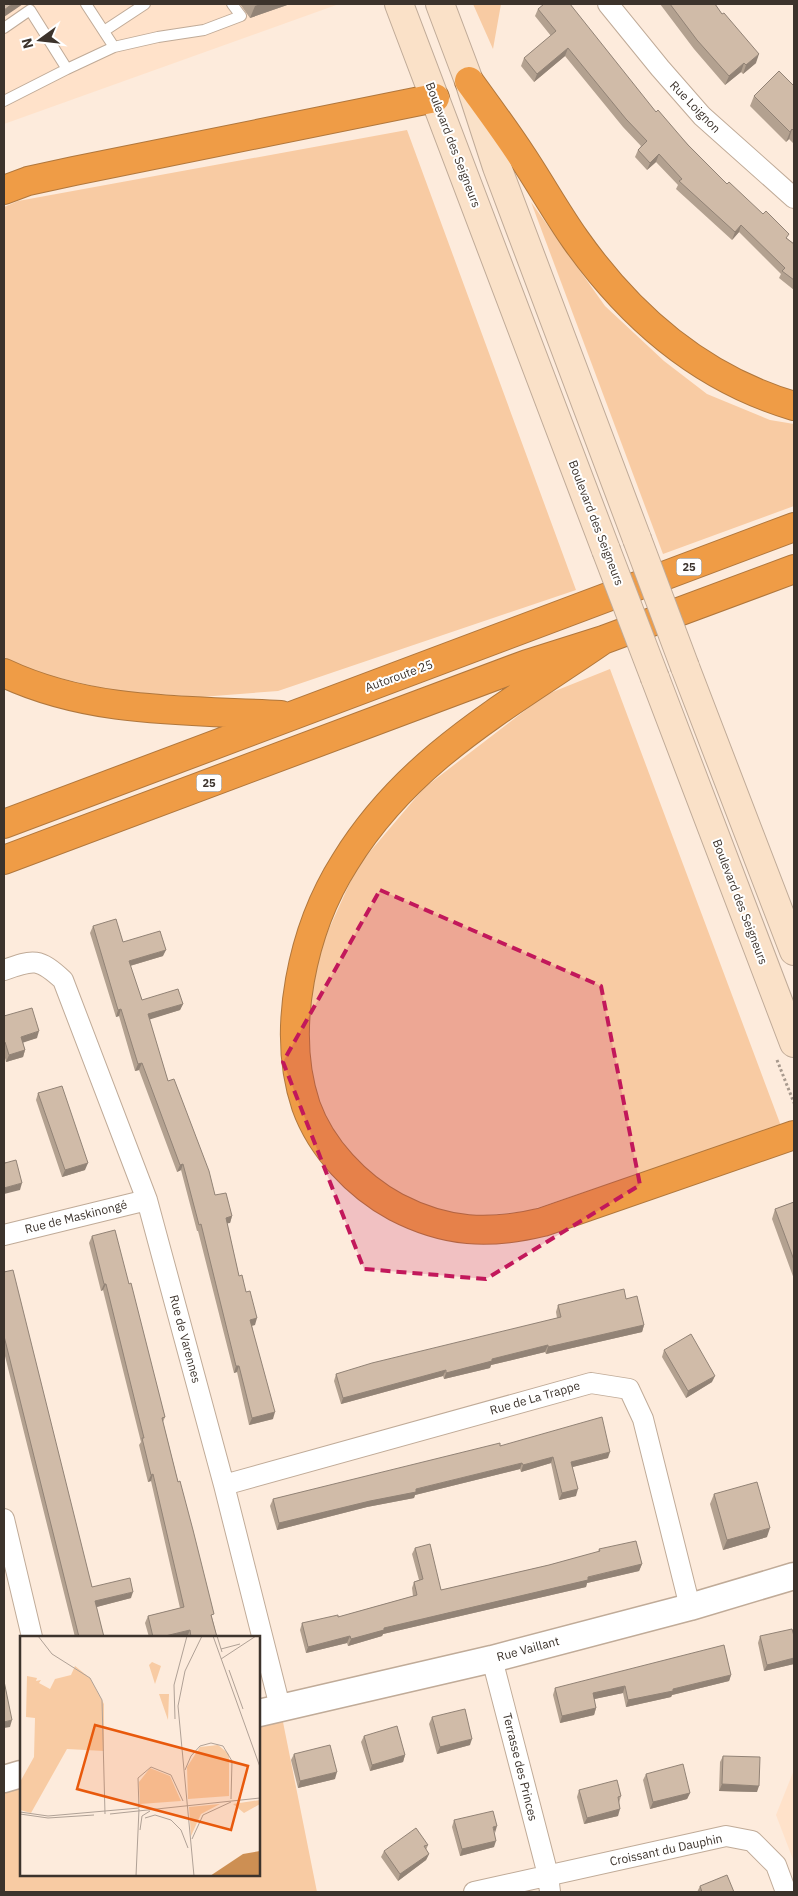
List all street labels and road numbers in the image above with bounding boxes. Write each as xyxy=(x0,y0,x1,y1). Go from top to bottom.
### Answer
street label: Rue Loignon xyxy=(667,78,724,136)
street label: Boulevard des Seigneurs xyxy=(423,80,484,210)
street label: Boulevard des Seigneurs xyxy=(566,458,627,588)
road number: 25 xyxy=(676,558,702,576)
street label: Autoroute 25 xyxy=(363,656,435,695)
road number: 25 xyxy=(196,774,222,791)
street label: Boulevard des Seigneurs xyxy=(710,837,771,967)
street label: Rue de Maskinongé xyxy=(23,1196,129,1236)
street label: Rue de Varennes xyxy=(167,1293,204,1385)
street label: Rue de La Trappe xyxy=(488,1377,582,1418)
street label: Rue Vaillant xyxy=(495,1633,561,1664)
street label: Terrasse des Princes xyxy=(500,1711,541,1823)
street label: Croissant du Dauphin xyxy=(608,1830,724,1869)

